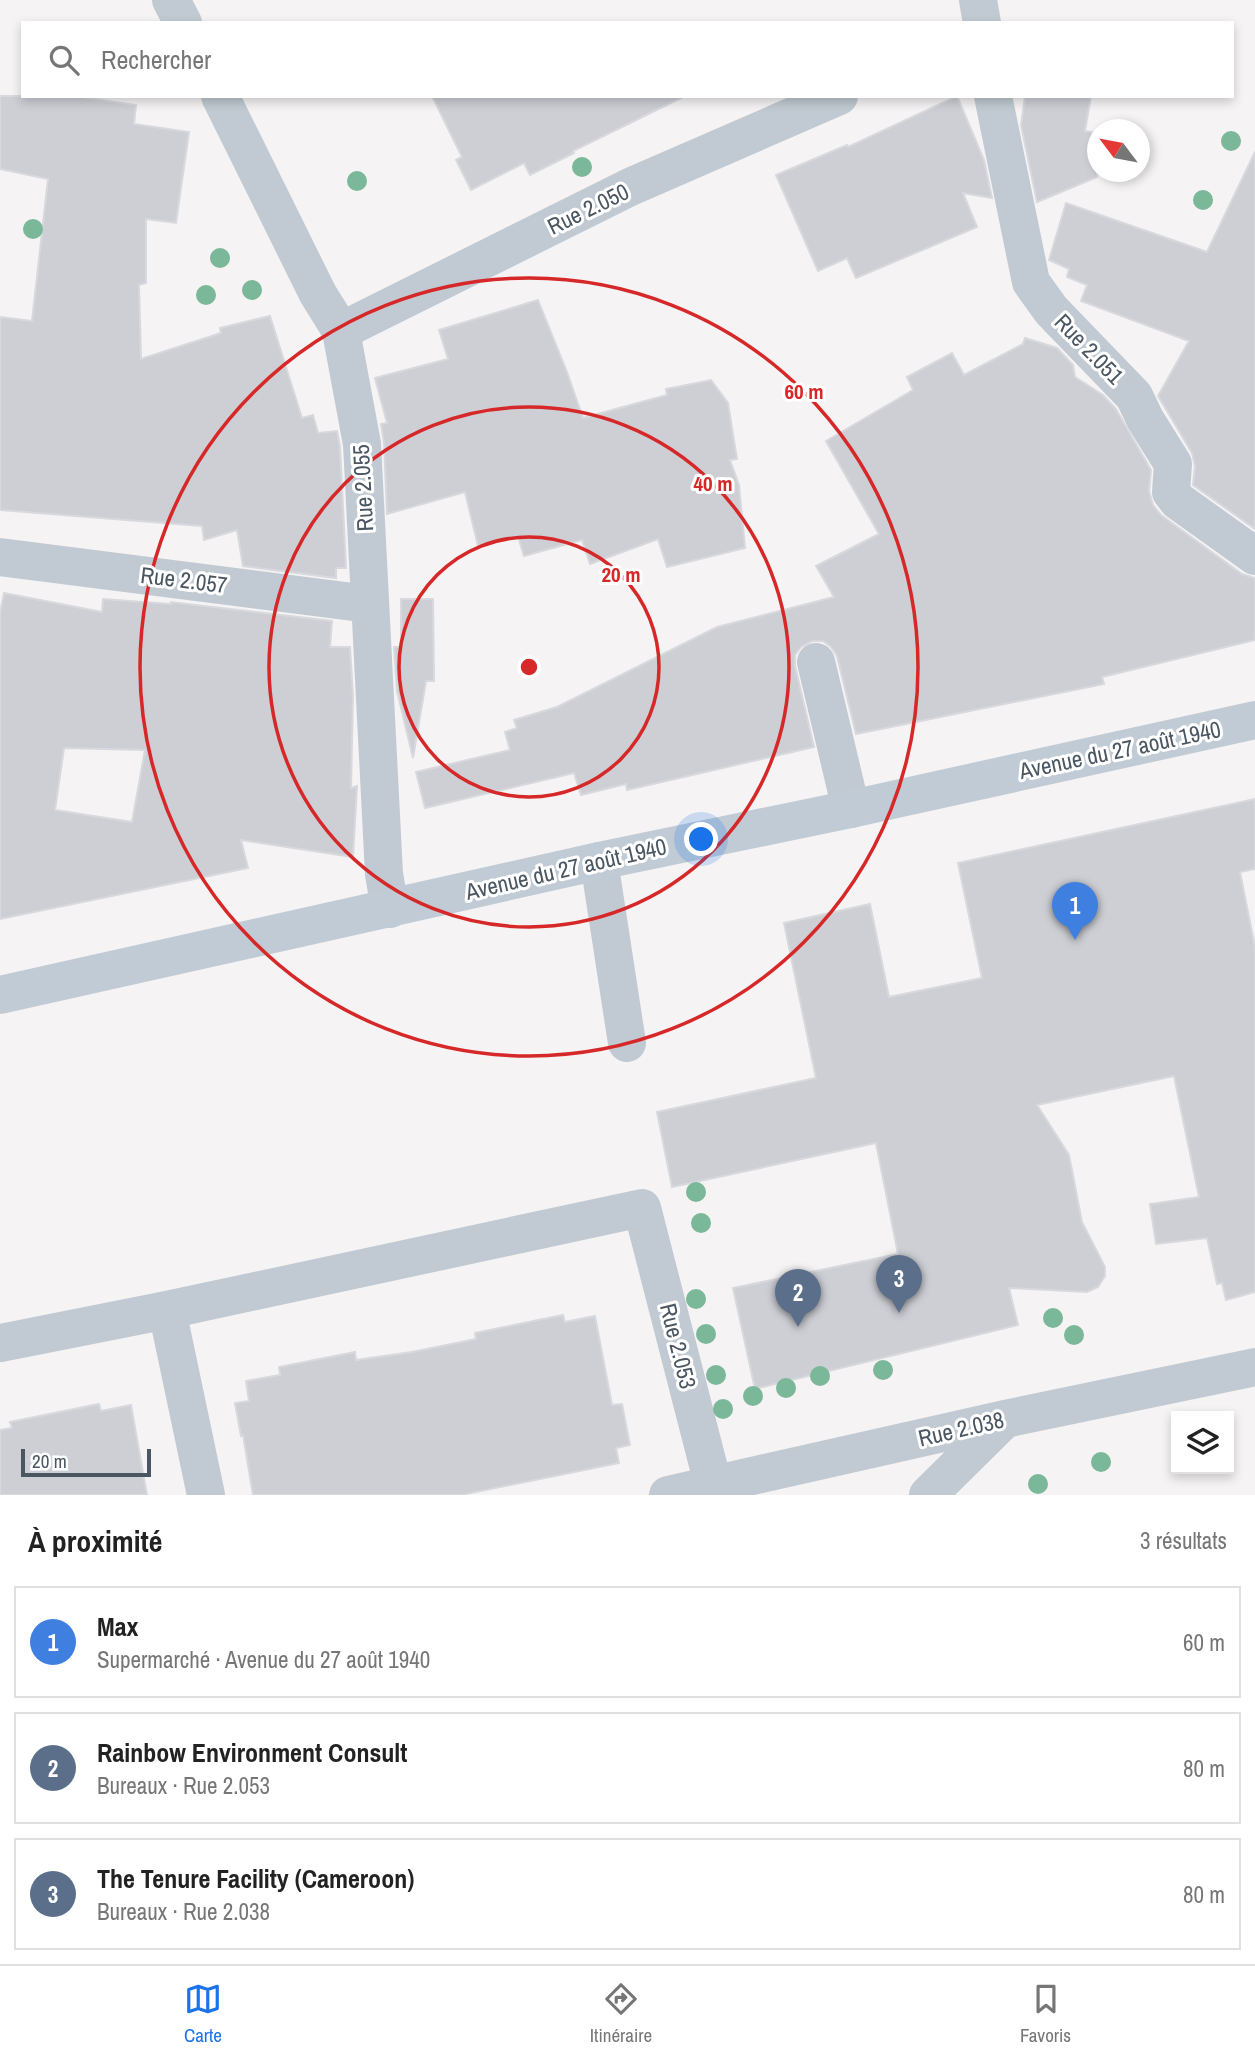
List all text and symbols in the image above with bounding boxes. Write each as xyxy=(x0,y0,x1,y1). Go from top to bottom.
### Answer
search box xyxy=(21,21,1234,98)
icon: search xyxy=(45,41,83,79)
text: Rechercher xyxy=(101,42,211,77)
north arrow xyxy=(1087,119,1150,182)
street label: Rue 2.050 xyxy=(542,176,634,242)
street label: Rue 2.051 xyxy=(1048,307,1131,391)
text: 60 m xyxy=(784,377,824,406)
street label: Rue 2.055 xyxy=(345,444,380,532)
text: 40 m xyxy=(693,469,733,498)
street label: Rue 2.057 xyxy=(139,559,229,600)
text: 20 m xyxy=(601,560,641,589)
centre of rings xyxy=(517,655,541,679)
street label: Avenue du 27 août 1940 xyxy=(1015,713,1223,786)
your location xyxy=(684,822,718,856)
street label: Avenue du 27 août 1940 xyxy=(461,830,669,907)
pin: 1 xyxy=(1052,882,1098,940)
pin: 3 xyxy=(876,1255,922,1313)
pin: 2 xyxy=(775,1269,821,1327)
street label: Rue 2.053 xyxy=(653,1300,704,1392)
street label: Rue 2.038 xyxy=(915,1404,1007,1453)
map controls xyxy=(1171,1411,1234,1474)
button: layers xyxy=(1171,1411,1234,1474)
scale bar xyxy=(21,1446,150,1478)
text: 20 m xyxy=(32,1448,67,1474)
text: À proximité xyxy=(28,1521,162,1561)
text: 3 résultats xyxy=(1140,1525,1227,1556)
text: Max xyxy=(97,1609,138,1644)
text: 1 xyxy=(48,1627,58,1658)
text: 60 m xyxy=(1183,1627,1225,1658)
text: Supermarché · Avenue du 27 août 1940 xyxy=(97,1644,430,1675)
text: Rainbow Environment Consult xyxy=(97,1735,407,1770)
text: 2 xyxy=(48,1753,58,1784)
text: 80 m xyxy=(1183,1753,1225,1784)
text: Bureaux · Rue 2.053 xyxy=(97,1770,270,1801)
text: The Tenure Facility (Cameroon) xyxy=(97,1861,414,1896)
text: 3 xyxy=(48,1879,58,1910)
text: 80 m xyxy=(1183,1879,1225,1910)
text: Bureaux · Rue 2.038 xyxy=(97,1896,270,1927)
tab: Carte xyxy=(184,1980,222,2048)
tab: Itinéraire xyxy=(590,1980,652,2048)
tab: Favoris xyxy=(1020,1980,1071,2048)

